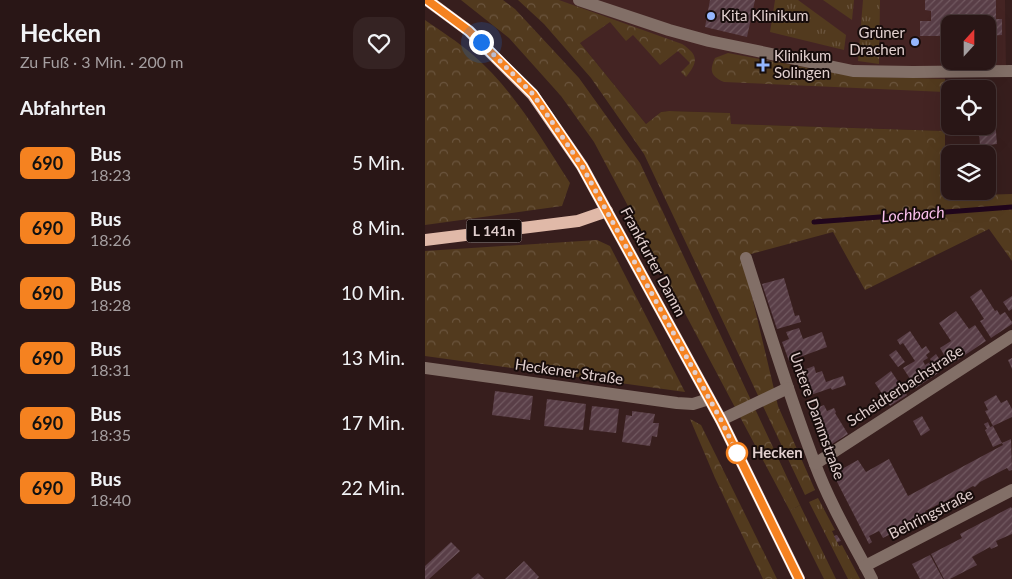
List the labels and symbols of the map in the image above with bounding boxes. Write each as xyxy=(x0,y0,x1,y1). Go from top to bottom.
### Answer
place label: Kita Klinikum xyxy=(721,6,809,24)
marker: Kita Klinikum xyxy=(705,10,717,22)
north arrow xyxy=(941,15,996,70)
place label: Grüner Drachen xyxy=(849,23,906,58)
your location xyxy=(469,30,494,55)
marker: Grüner Drachen xyxy=(909,36,921,48)
place label: Klinikum Solingen xyxy=(774,46,831,81)
marker: Klinikum Solingen xyxy=(756,58,770,72)
water label: Lochbach xyxy=(881,202,945,225)
street label: Frankfurter Damm xyxy=(617,204,690,319)
road number: L 141n xyxy=(467,220,521,242)
street label: Scheidterbachstraße xyxy=(843,341,966,429)
street label: Untere Dammstraße xyxy=(787,350,849,482)
street label: Heckener Straße xyxy=(514,354,625,388)
marker: Hecken xyxy=(726,442,748,464)
place label: Hecken xyxy=(752,443,803,461)
street label: Behringstraße xyxy=(885,484,976,542)

